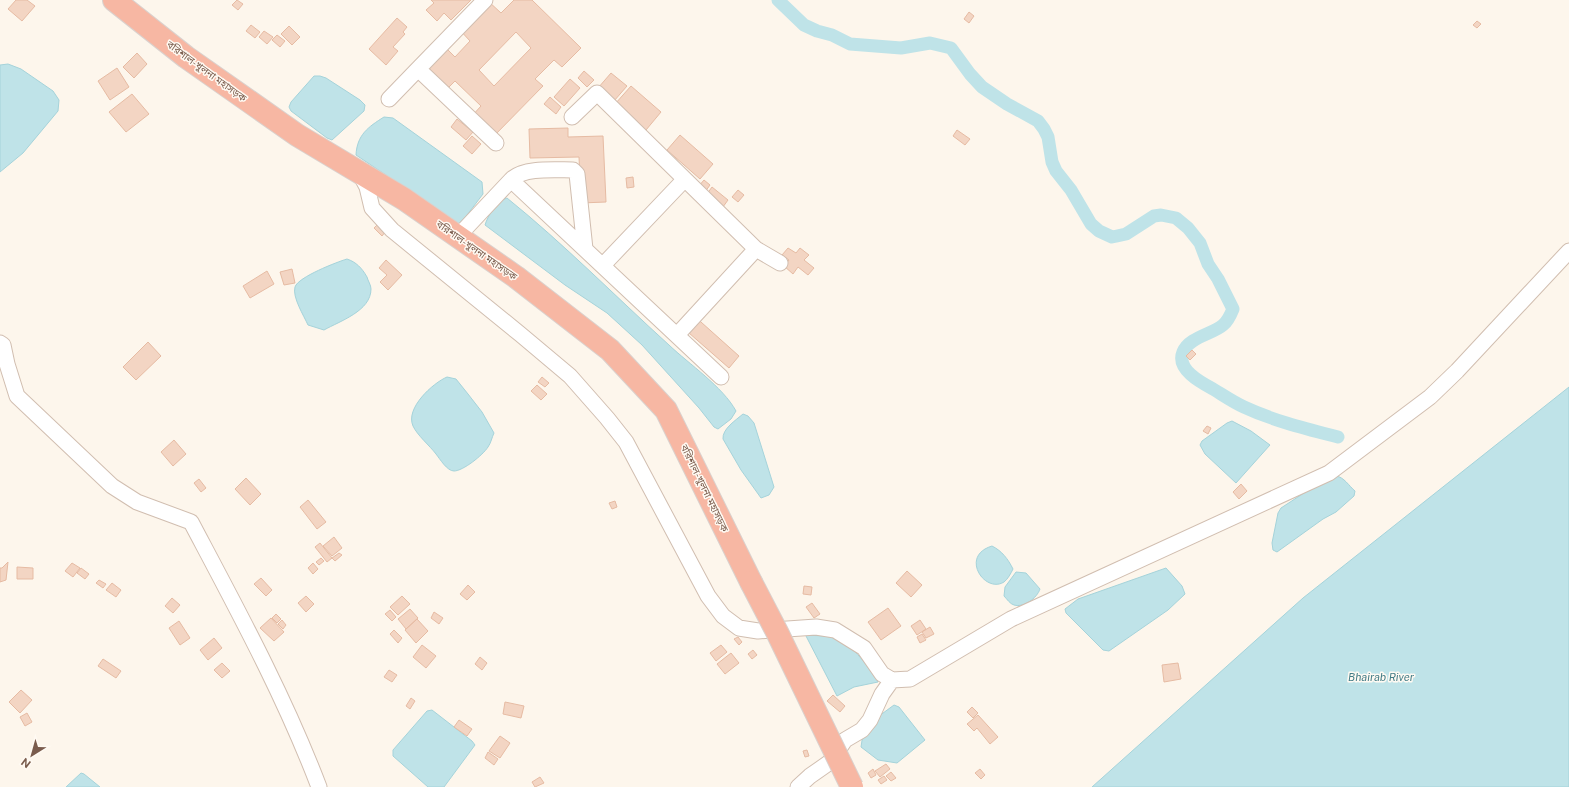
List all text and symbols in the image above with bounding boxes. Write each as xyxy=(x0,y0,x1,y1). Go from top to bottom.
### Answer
street label: বরিশাল-খুলনা মহাসড়ক xyxy=(163,37,250,105)
street label: বরিশাল-খুলনা মহাসড়ক xyxy=(433,217,520,284)
street label: বরিশাল-খুলনা মহাসড়ক xyxy=(677,441,732,535)
water label: Bhairab River xyxy=(1348,671,1415,683)
north arrow xyxy=(12,735,52,775)
text: N xyxy=(19,756,33,770)

